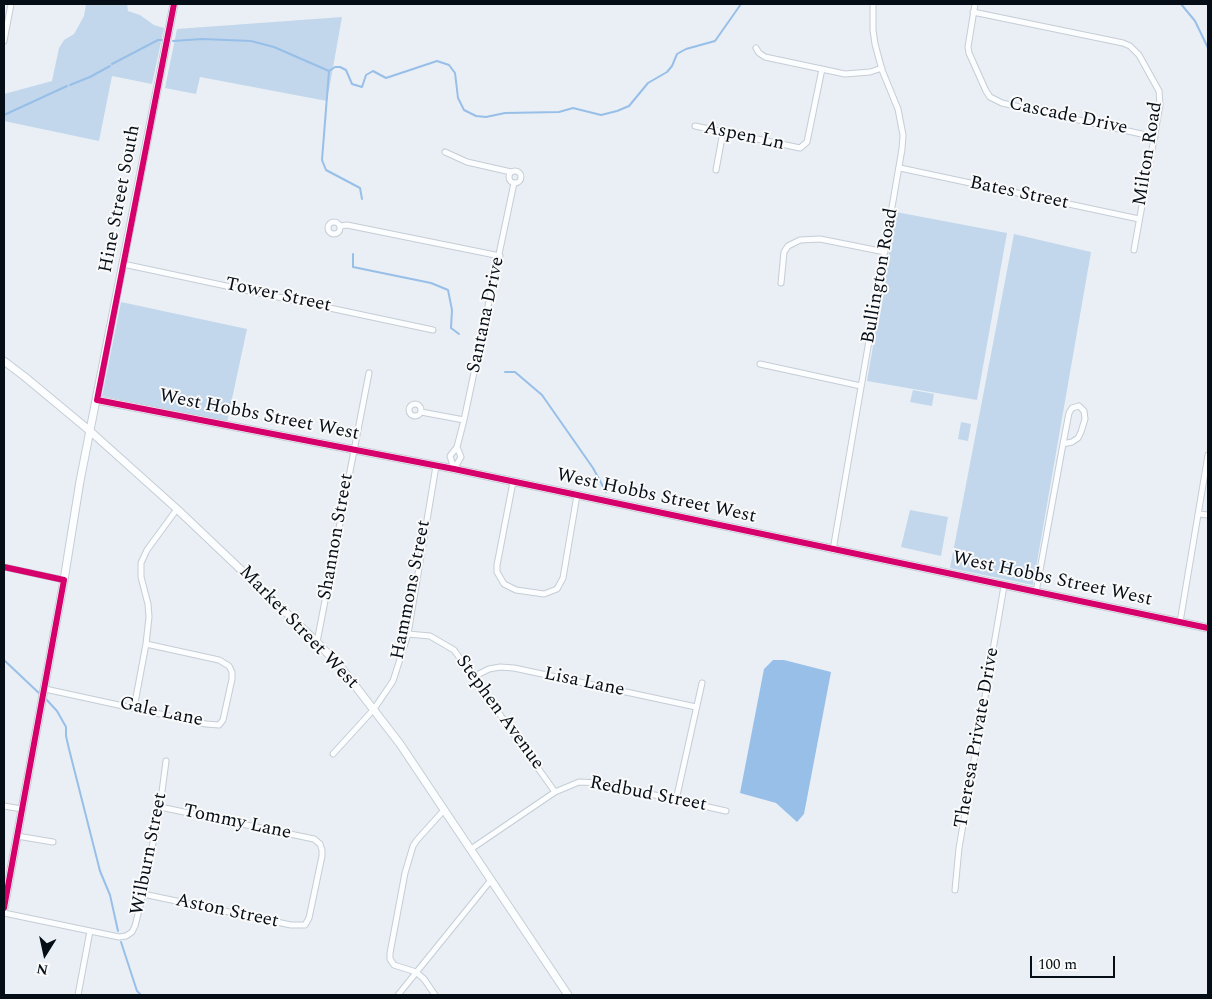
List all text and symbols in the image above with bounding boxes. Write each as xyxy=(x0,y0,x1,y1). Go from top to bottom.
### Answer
street label: Cascade Drive xyxy=(1007,93,1129,141)
street label: Milton Road xyxy=(1129,100,1169,208)
street label: Aspen Ln xyxy=(702,117,786,157)
street label: Hine Street South xyxy=(95,123,147,275)
street label: Bates Street xyxy=(967,172,1071,216)
street label: Bullington Road xyxy=(858,206,904,346)
street label: Santana Drive xyxy=(464,255,510,375)
street label: Tower Street xyxy=(223,274,333,318)
street label: West Hobbs Street West xyxy=(157,385,361,447)
street label: West Hobbs Street West xyxy=(554,465,758,529)
street label: Shannon Street xyxy=(315,472,359,602)
street label: Hammons Street xyxy=(387,518,437,662)
street label: West Hobbs Street West xyxy=(950,548,1154,612)
street label: Market Street West xyxy=(233,562,363,694)
street label: Theresa Private Drive xyxy=(951,646,1005,830)
street label: Stephen Avenue xyxy=(450,651,548,775)
street label: Lisa Lane xyxy=(542,663,626,703)
street label: Gale Lane xyxy=(117,693,205,733)
street label: Redbud Street xyxy=(587,772,709,818)
street label: Wilburn Street xyxy=(127,791,173,917)
street label: Tommy Lane xyxy=(181,800,293,846)
street label: Aston Street xyxy=(173,890,281,934)
north arrow xyxy=(20,929,70,979)
scale bar xyxy=(1032,946,1117,978)
text: 100 m xyxy=(1038,953,1077,976)
text: N xyxy=(35,958,50,981)

